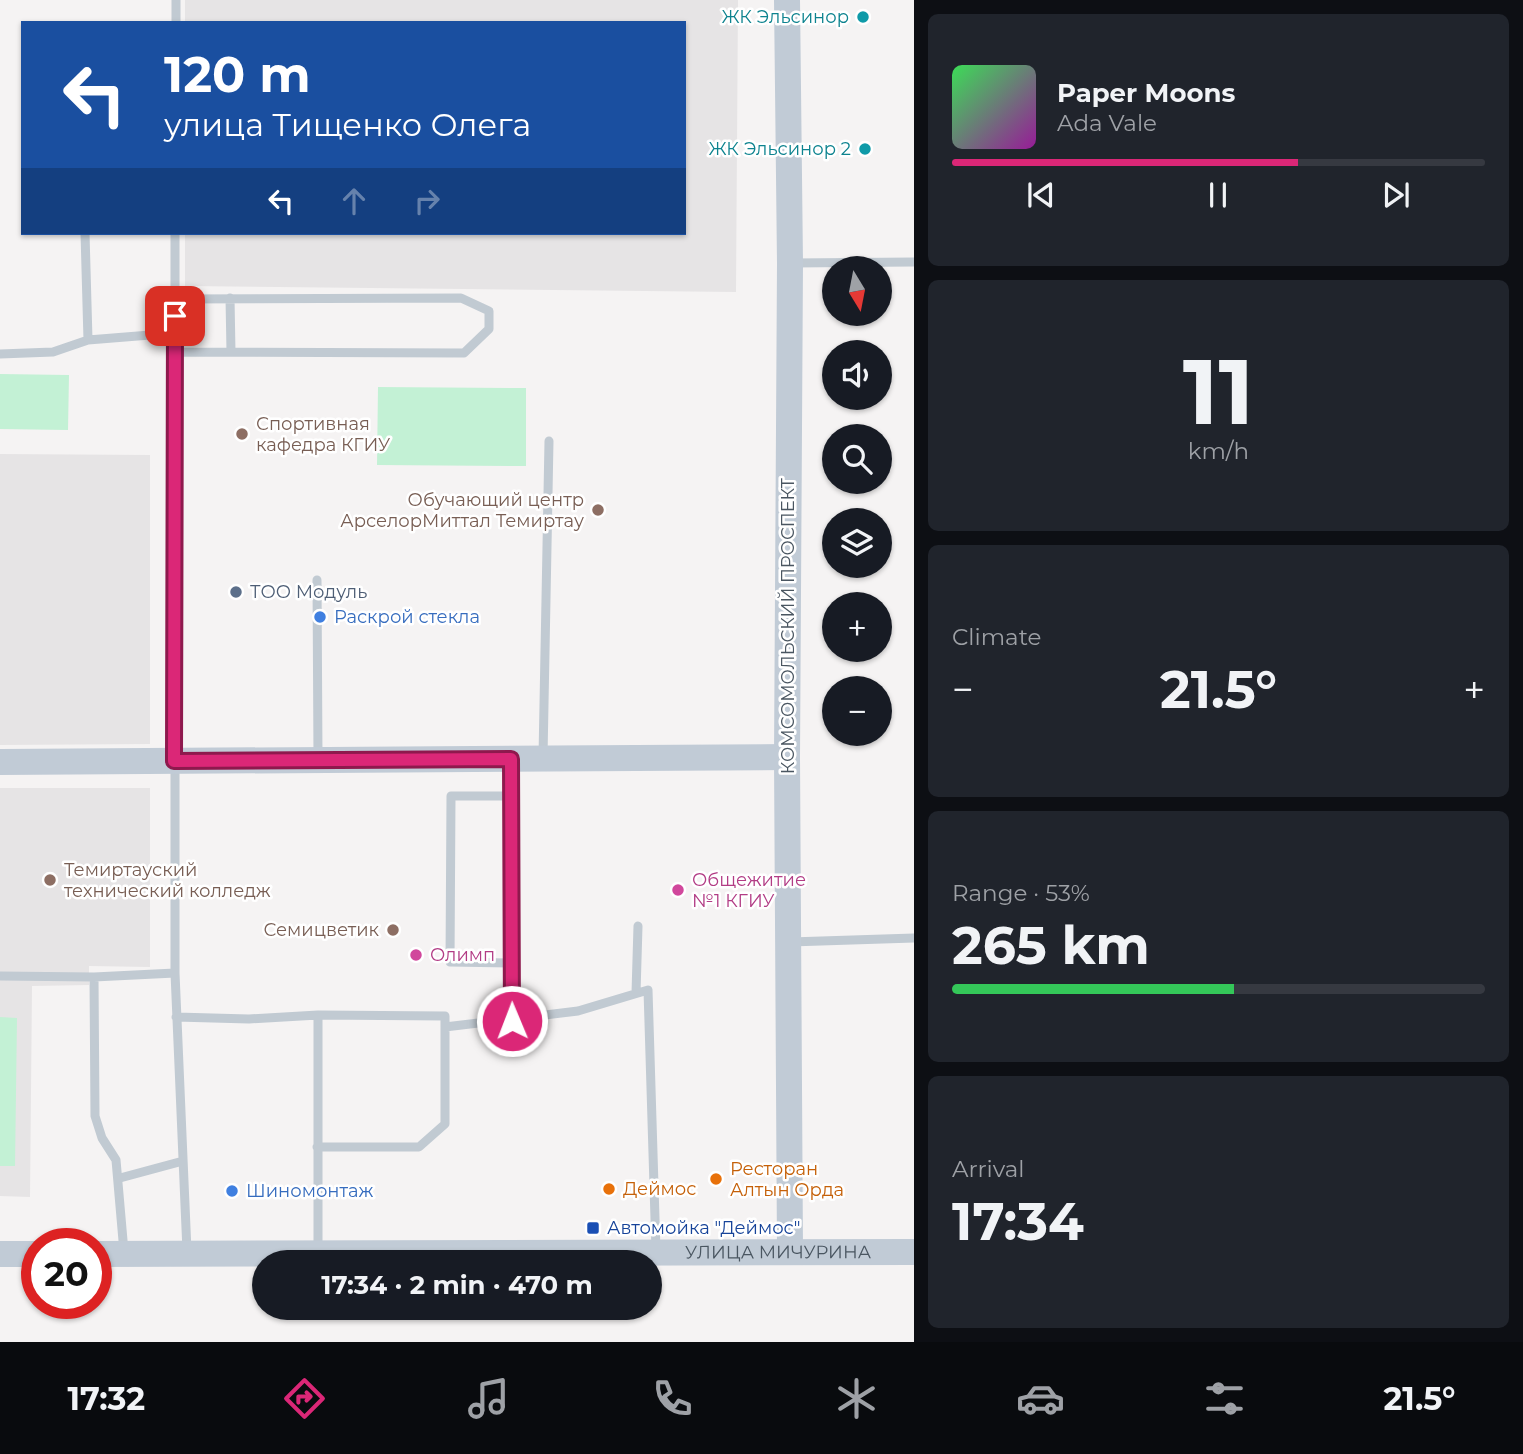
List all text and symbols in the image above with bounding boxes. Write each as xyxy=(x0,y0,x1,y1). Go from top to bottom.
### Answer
place label: ЖК Эльсинор xyxy=(721,6,849,28)
marker: ЖК Эльсинор xyxy=(855,9,871,25)
text: 120 m xyxy=(164,45,311,104)
icon: left xyxy=(49,49,140,140)
text: Paper Moons xyxy=(1057,77,1235,109)
text: улица Тищенко Олега xyxy=(164,105,531,144)
text: Ada Vale xyxy=(1057,109,1157,137)
place label: ЖК Эльсинор 2 xyxy=(708,138,851,160)
marker: ЖК Эльсинор 2 xyxy=(857,141,873,157)
icon: previous xyxy=(1022,176,1060,214)
icon: pause xyxy=(1199,176,1237,214)
icon: next xyxy=(1377,176,1415,214)
icon: left xyxy=(262,182,300,220)
icon: ahead xyxy=(335,182,373,220)
icon: right xyxy=(408,182,446,220)
north arrow xyxy=(822,256,892,326)
map controls xyxy=(822,256,892,746)
pin xyxy=(145,286,205,346)
icon: arrive xyxy=(156,297,194,335)
text: 11 xyxy=(1183,336,1254,447)
button: sound xyxy=(822,340,892,410)
place label: Спортивная кафедра КГИУ xyxy=(256,413,391,456)
button: search xyxy=(822,424,892,494)
marker: Спортивная кафедра КГИУ xyxy=(234,426,250,442)
text: km/h xyxy=(1188,437,1249,465)
street label: КОМСОМОЛЬСКИЙ ПРОСПЕКТ xyxy=(777,477,799,774)
place label: Обучающий центр АрселорМиттал Темиртау xyxy=(340,489,584,532)
marker: Обучающий центр АрселорМиттал Темиртау xyxy=(590,502,606,518)
button: layers xyxy=(822,508,892,578)
place label: ТОО Модуль xyxy=(250,581,367,603)
marker: ТОО Модуль xyxy=(228,584,244,600)
button: + xyxy=(822,592,892,662)
place label: Раскрой стекла xyxy=(334,606,480,628)
marker: Раскрой стекла xyxy=(312,609,328,625)
text: Climate xyxy=(952,623,1041,651)
text: 21.5° xyxy=(1160,658,1277,721)
text: − xyxy=(952,666,974,713)
text: + xyxy=(1463,666,1485,713)
button: − xyxy=(822,676,892,746)
place label: Темиртауский технический колледж xyxy=(64,859,271,902)
place label: Общежитие №1 КГИУ xyxy=(692,869,806,912)
marker: Темиртауский технический колледж xyxy=(42,872,58,888)
text: Range · 53% xyxy=(952,879,1090,907)
marker: Общежитие №1 КГИУ xyxy=(670,882,686,898)
text: 265 km xyxy=(952,914,1150,977)
place label: Семицветик xyxy=(263,919,380,941)
marker: Семицветик xyxy=(385,922,401,938)
place label: Олимп xyxy=(430,944,495,966)
marker: Олимп xyxy=(408,947,424,963)
position arrow xyxy=(475,984,549,1058)
text: Arrival xyxy=(952,1155,1025,1183)
place label: Ресторан Алтын Орда xyxy=(730,1158,844,1201)
marker: Ресторан Алтын Орда xyxy=(708,1171,724,1187)
place label: Деймос xyxy=(623,1178,696,1200)
place label: Шиномонтаж xyxy=(246,1180,373,1202)
marker: Деймос xyxy=(601,1181,617,1197)
marker: Шиномонтаж xyxy=(224,1183,240,1199)
text: 17:34 xyxy=(952,1190,1084,1253)
place label: Автомойка "Деймос" xyxy=(607,1217,800,1239)
marker: Автомойка "Деймос" xyxy=(585,1220,601,1236)
speed limit sign: 20 xyxy=(21,1228,112,1319)
street label: УЛИЦА МИЧУРИНА xyxy=(685,1241,872,1264)
text: 17:34 · 2 min · 470 m xyxy=(321,1269,593,1301)
icon: directions xyxy=(280,1374,329,1423)
icon: music xyxy=(464,1374,513,1423)
icon: phone xyxy=(648,1374,697,1423)
icon: climate xyxy=(832,1374,881,1423)
icon: car xyxy=(1016,1374,1065,1423)
icon: filters xyxy=(1200,1374,1249,1423)
text: 17:32 xyxy=(67,1379,145,1418)
text: 21.5° xyxy=(1383,1379,1455,1418)

